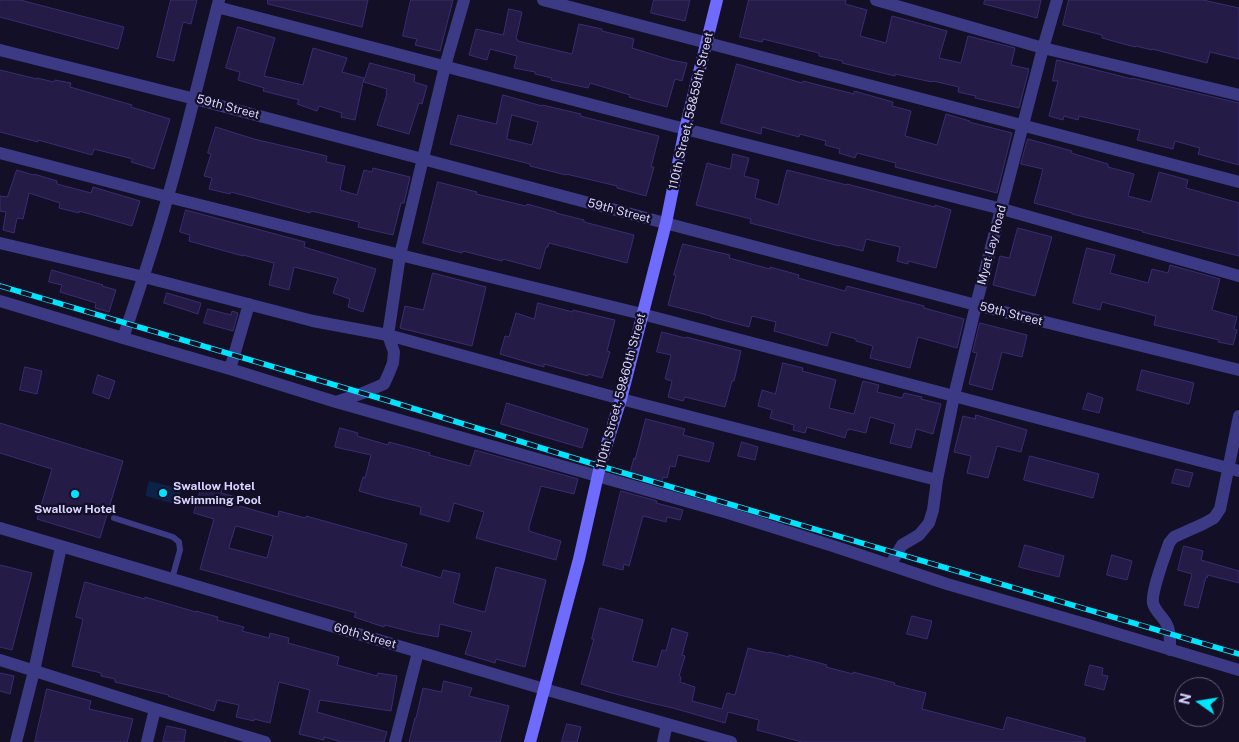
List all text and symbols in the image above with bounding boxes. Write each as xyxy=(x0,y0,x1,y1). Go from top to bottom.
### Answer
street label: 110th Street, 58&59th Street xyxy=(666,31,716,191)
street label: 59th Street xyxy=(195,92,261,122)
street label: 59th Street xyxy=(586,196,652,226)
street label: Myat Lay Road xyxy=(974,204,1010,286)
street label: 59th Street xyxy=(978,299,1044,329)
street label: 110th Street, 59&60th Street xyxy=(593,312,649,470)
place label: Swallow Hotel Swimming Pool xyxy=(173,479,262,507)
marker: Swallow Hotel Swimming Pool xyxy=(157,487,169,499)
marker: Swallow Hotel xyxy=(69,488,81,500)
place label: Swallow Hotel xyxy=(34,502,116,516)
street label: 60th Street xyxy=(332,620,398,652)
north arrow xyxy=(1174,677,1224,727)
text: N xyxy=(1176,692,1194,706)

